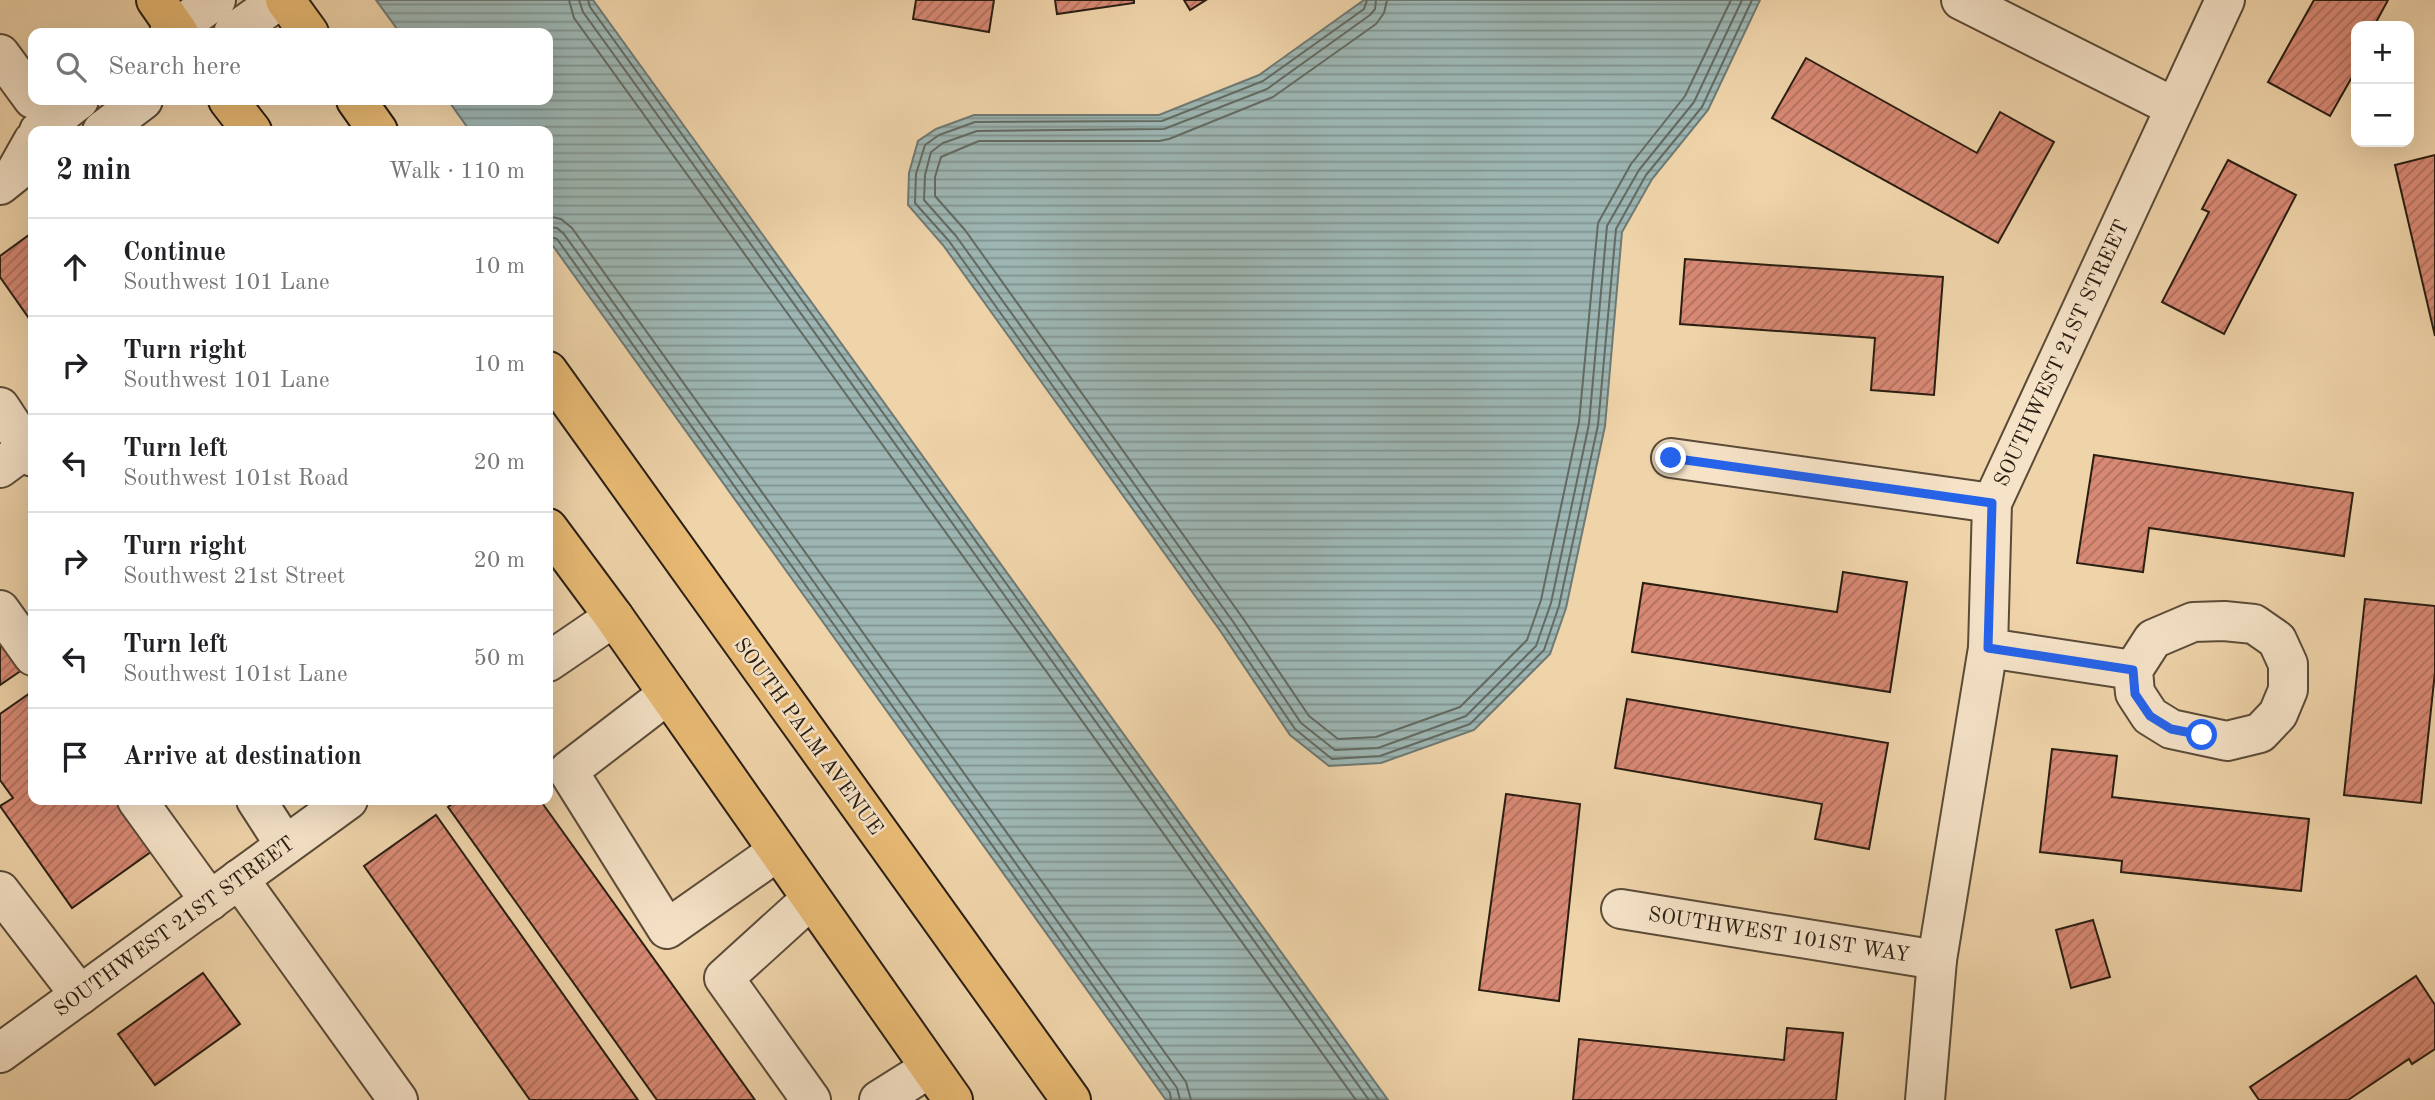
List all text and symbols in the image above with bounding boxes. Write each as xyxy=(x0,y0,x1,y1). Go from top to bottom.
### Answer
map controls xyxy=(2351,21,2414,147)
button: + xyxy=(2351,21,2414,84)
search box xyxy=(28,28,553,105)
icon: search xyxy=(52,48,90,86)
text: Search here xyxy=(108,54,241,80)
button: − xyxy=(2351,84,2414,147)
text: 2 min xyxy=(56,156,131,186)
text: Walk · 110 m xyxy=(389,160,525,183)
street label: SOUTHWEST 21ST STREET xyxy=(1991,217,2133,490)
text: Continue xyxy=(123,240,226,266)
icon: ahead xyxy=(56,248,94,286)
text: 10 m xyxy=(474,255,525,278)
text: Southwest 101 Lane xyxy=(123,271,330,294)
text: Turn right xyxy=(123,338,246,364)
icon: right xyxy=(56,346,94,384)
text: 10 m xyxy=(474,353,525,376)
text: Southwest 101 Lane xyxy=(123,369,330,392)
text: Turn left xyxy=(123,436,228,462)
route end xyxy=(1655,442,1686,473)
icon: left xyxy=(56,444,94,482)
text: 20 m xyxy=(474,451,525,474)
text: Southwest 101st Road xyxy=(123,467,349,490)
text: Turn right xyxy=(123,534,246,560)
icon: right xyxy=(56,542,94,580)
text: 20 m xyxy=(474,549,525,572)
text: Southwest 21st Street xyxy=(123,565,345,588)
text: Turn left xyxy=(123,632,228,658)
street label: SOUTH PALM AVENUE xyxy=(729,635,886,839)
icon: left xyxy=(56,640,94,678)
text: 50 m xyxy=(474,647,525,670)
text: Southwest 101st Lane xyxy=(123,663,348,686)
route start xyxy=(2186,719,2217,750)
icon: arrive xyxy=(56,738,94,776)
text: Arrive at destination xyxy=(123,744,362,770)
street label: SOUTHWEST 21ST STREET xyxy=(51,833,299,1021)
street label: SOUTHWEST 101ST WAY xyxy=(1646,904,1911,967)

